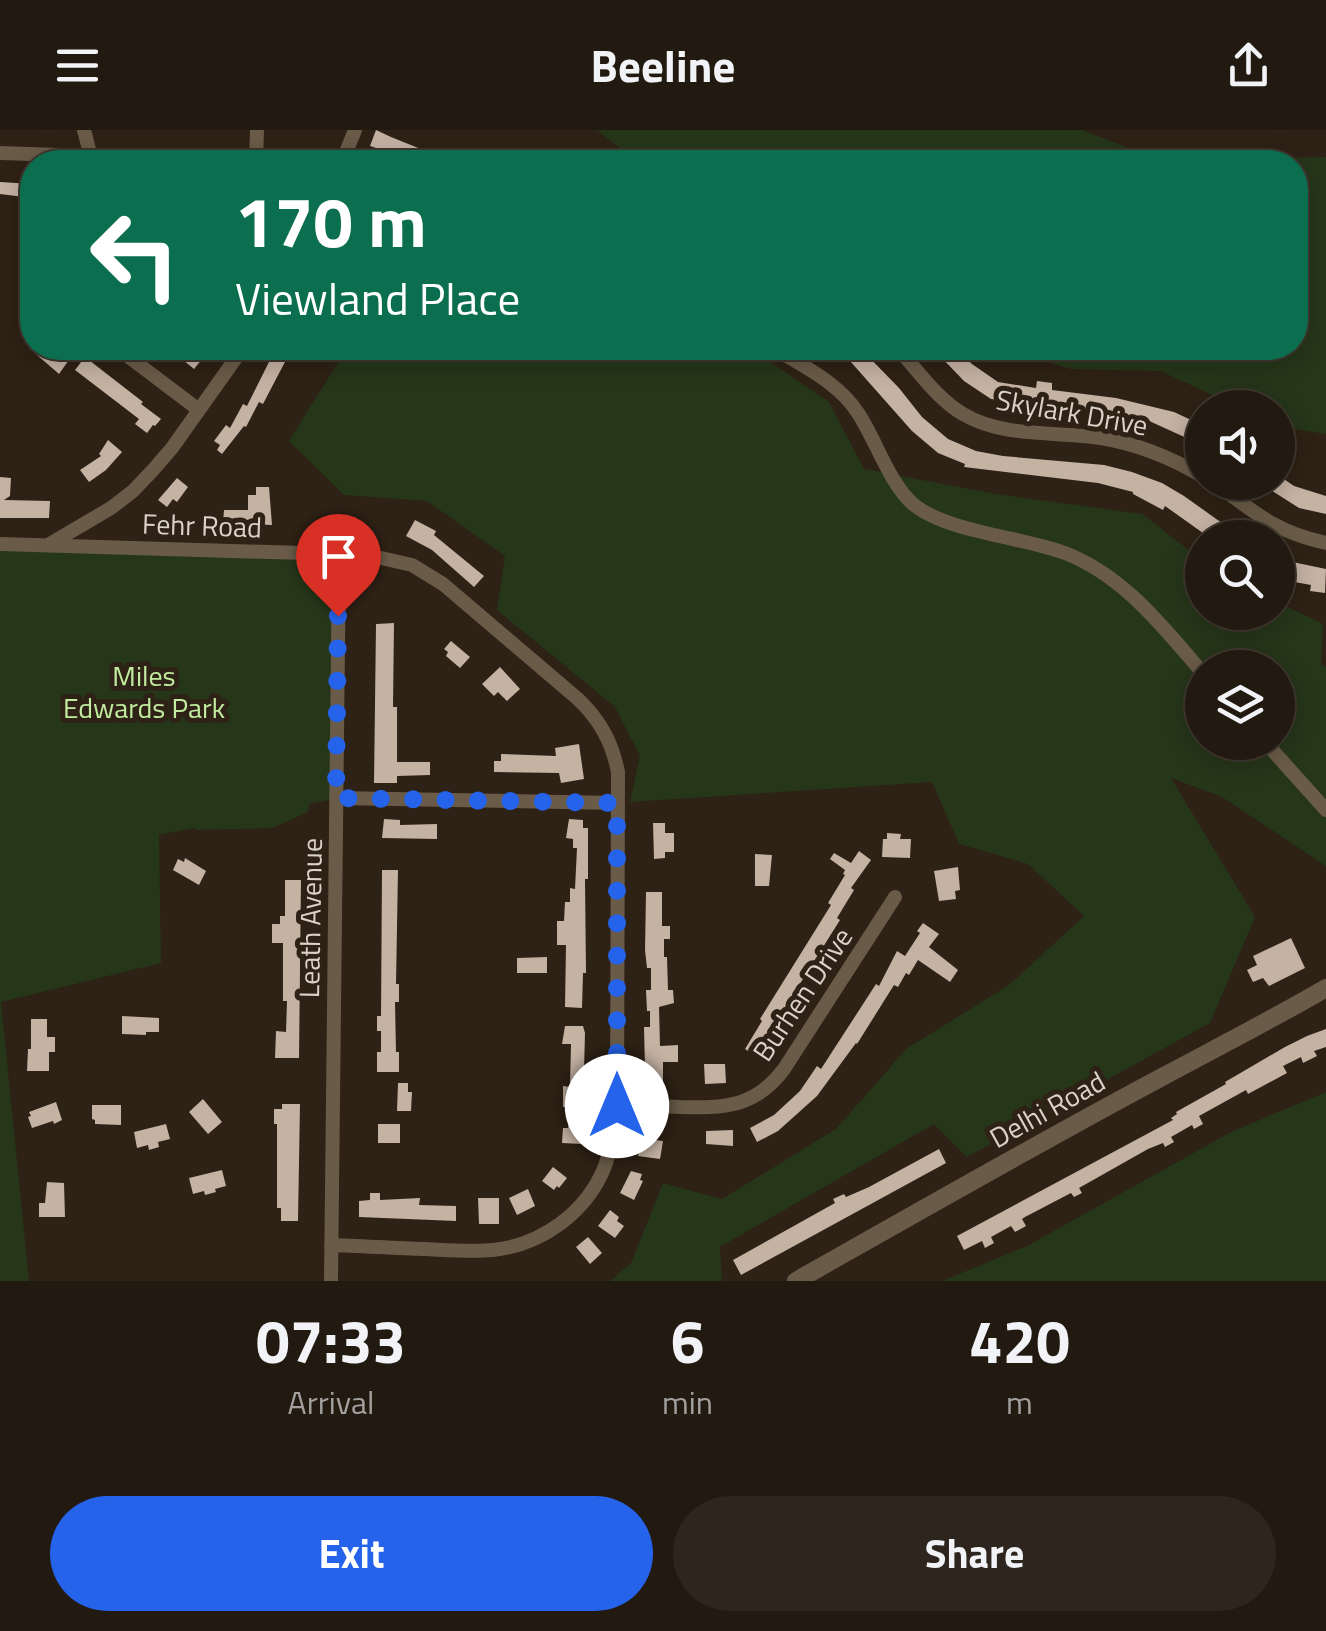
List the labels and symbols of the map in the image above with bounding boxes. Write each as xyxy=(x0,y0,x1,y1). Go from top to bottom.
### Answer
street label: Skylark Drive xyxy=(993,378,1151,446)
street label: Fehr Road xyxy=(141,501,263,549)
pin xyxy=(296,514,381,617)
park label: Miles Edwards Park xyxy=(63,654,225,729)
street label: Leath Avenue xyxy=(287,838,333,998)
street label: Burhen Drive xyxy=(741,918,863,1070)
position arrow xyxy=(565,1054,669,1158)
street label: Delhi Road xyxy=(981,1060,1113,1158)

